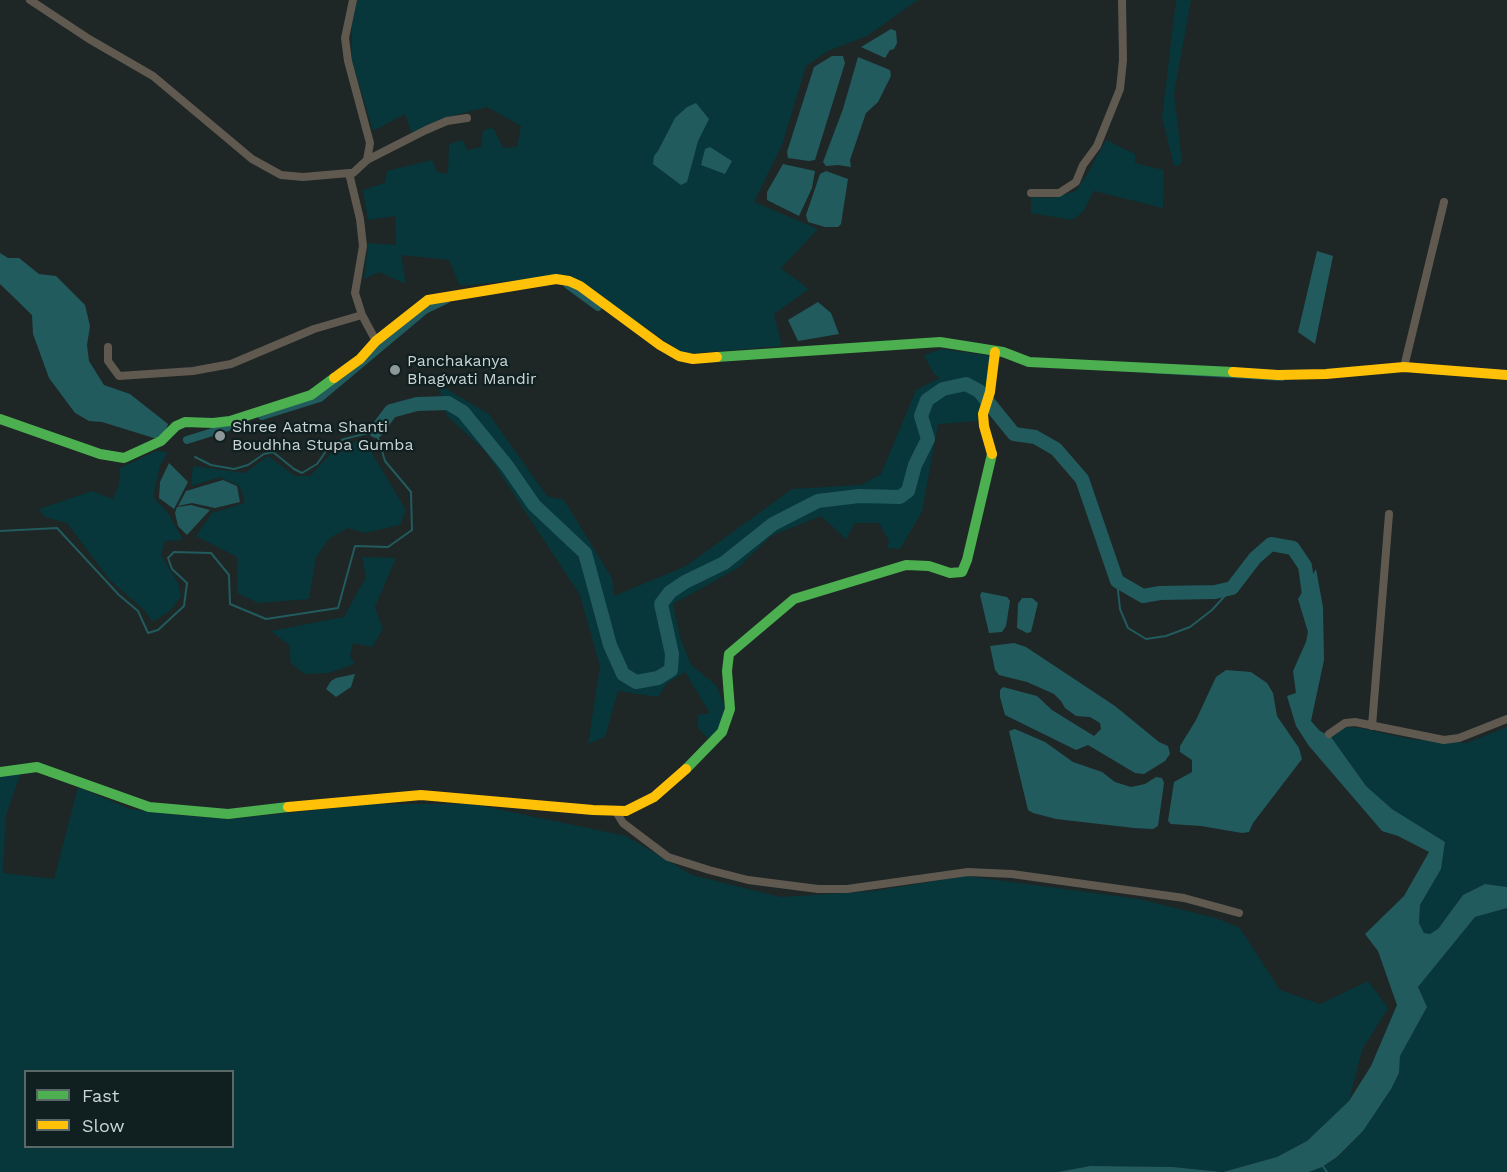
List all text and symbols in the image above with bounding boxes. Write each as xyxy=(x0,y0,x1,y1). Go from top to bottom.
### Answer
place label: Panchakanya Bhagwati Mandir xyxy=(407,351,536,389)
marker: Panchakanya Bhagwati Mandir xyxy=(388,363,402,377)
place label: Shree Aatma Shanti Boudhha Stupa Gumba xyxy=(232,417,413,455)
marker: Shree Aatma Shanti Boudhha Stupa Gumba xyxy=(213,429,227,443)
legend xyxy=(24,1070,234,1148)
text: Fast xyxy=(82,1085,119,1106)
text: Slow xyxy=(82,1115,125,1136)

